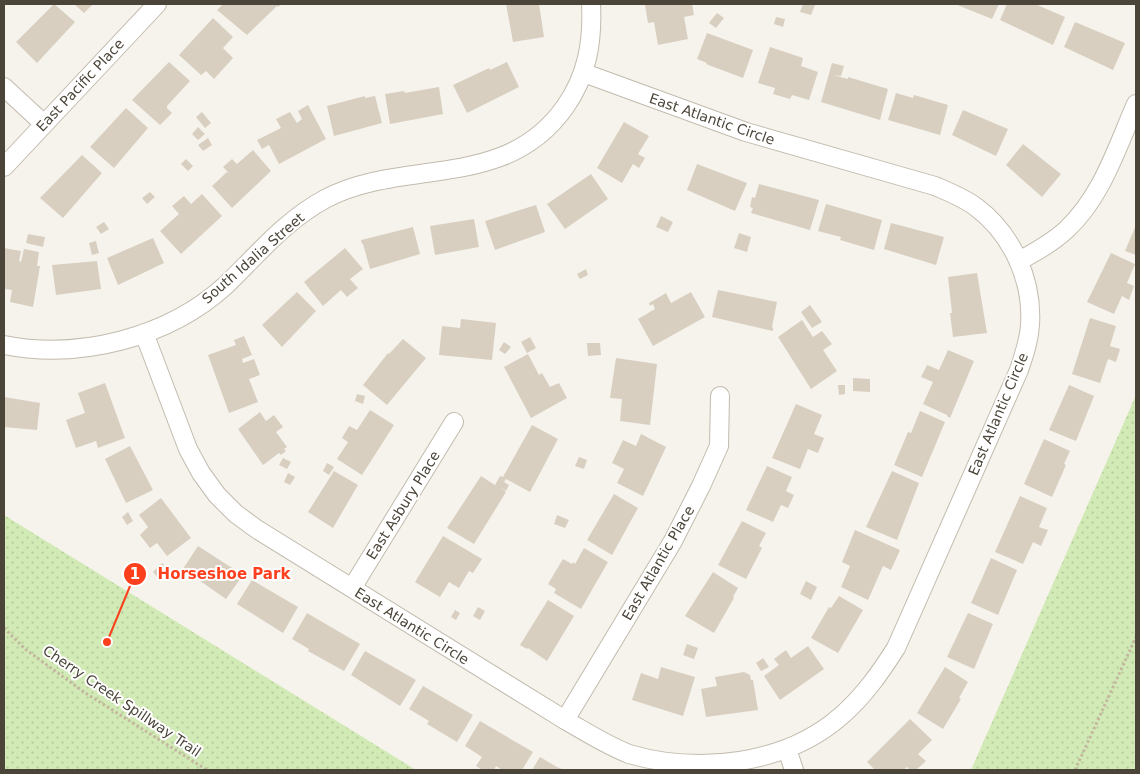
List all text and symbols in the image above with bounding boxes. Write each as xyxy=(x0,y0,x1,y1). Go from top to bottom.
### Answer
street label: East Pacific Place xyxy=(33,35,127,135)
street label: East Atlantic Circle xyxy=(647,90,777,148)
street label: South Idalia Street xyxy=(199,209,308,307)
street label: East Atlantic Circle xyxy=(965,350,1031,478)
street label: East Asbury Place xyxy=(363,448,443,562)
street label: East Atlantic Place xyxy=(619,503,697,623)
callout: Horseshoe Park xyxy=(123,559,300,589)
text: 1 xyxy=(130,565,140,583)
text: Horseshoe Park xyxy=(158,565,291,583)
street label: East Atlantic Circle xyxy=(352,584,472,668)
street label: Cherry Creek Spillway Trail xyxy=(40,642,204,760)

